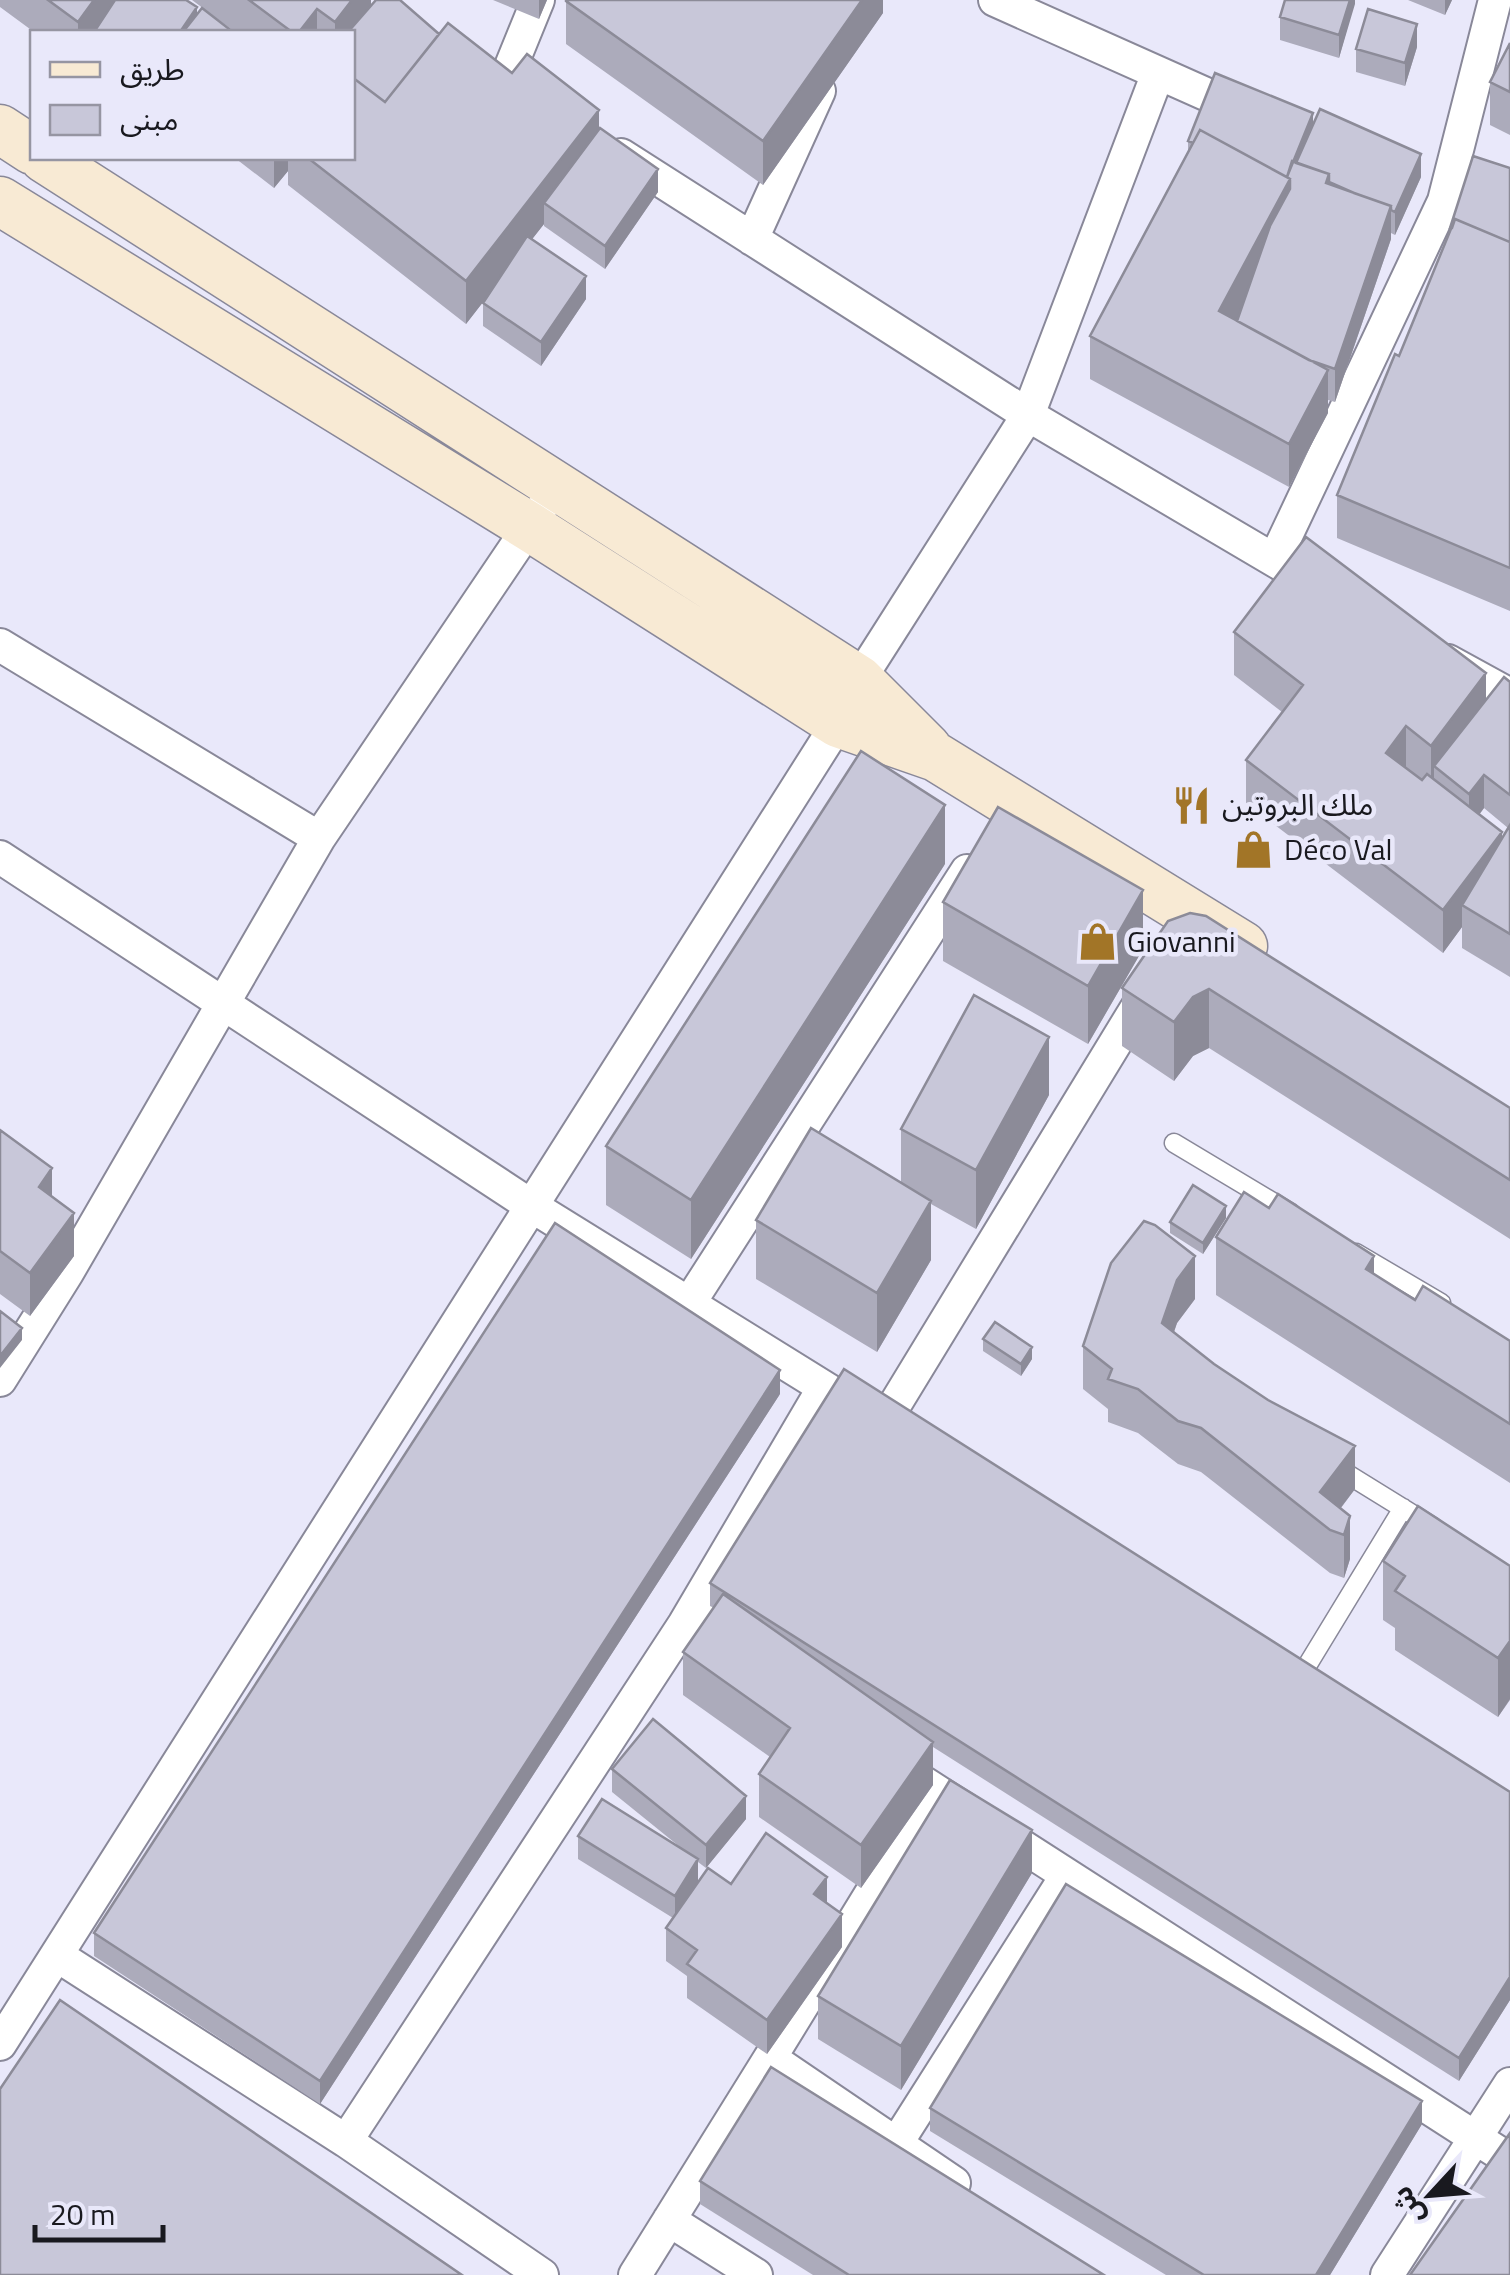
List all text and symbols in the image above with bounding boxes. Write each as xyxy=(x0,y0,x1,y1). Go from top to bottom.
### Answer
legend xyxy=(30,30,355,160)
text: طريق xyxy=(120,46,185,92)
text: مبنى xyxy=(120,96,178,142)
place label: ملك البروتين xyxy=(1222,781,1374,827)
restaurant icon: ملك البروتين xyxy=(1171,784,1213,826)
place label: Déco Val xyxy=(1284,826,1392,872)
shop icon: Déco Val xyxy=(1233,829,1275,871)
place label: Giovanni xyxy=(1127,918,1236,964)
shop icon: Giovanni xyxy=(1076,921,1118,963)
north arrow xyxy=(1380,2145,1480,2245)
scale bar xyxy=(35,2180,162,2242)
text: ش xyxy=(1379,2180,1435,2233)
text: 20 m xyxy=(50,2191,115,2237)

